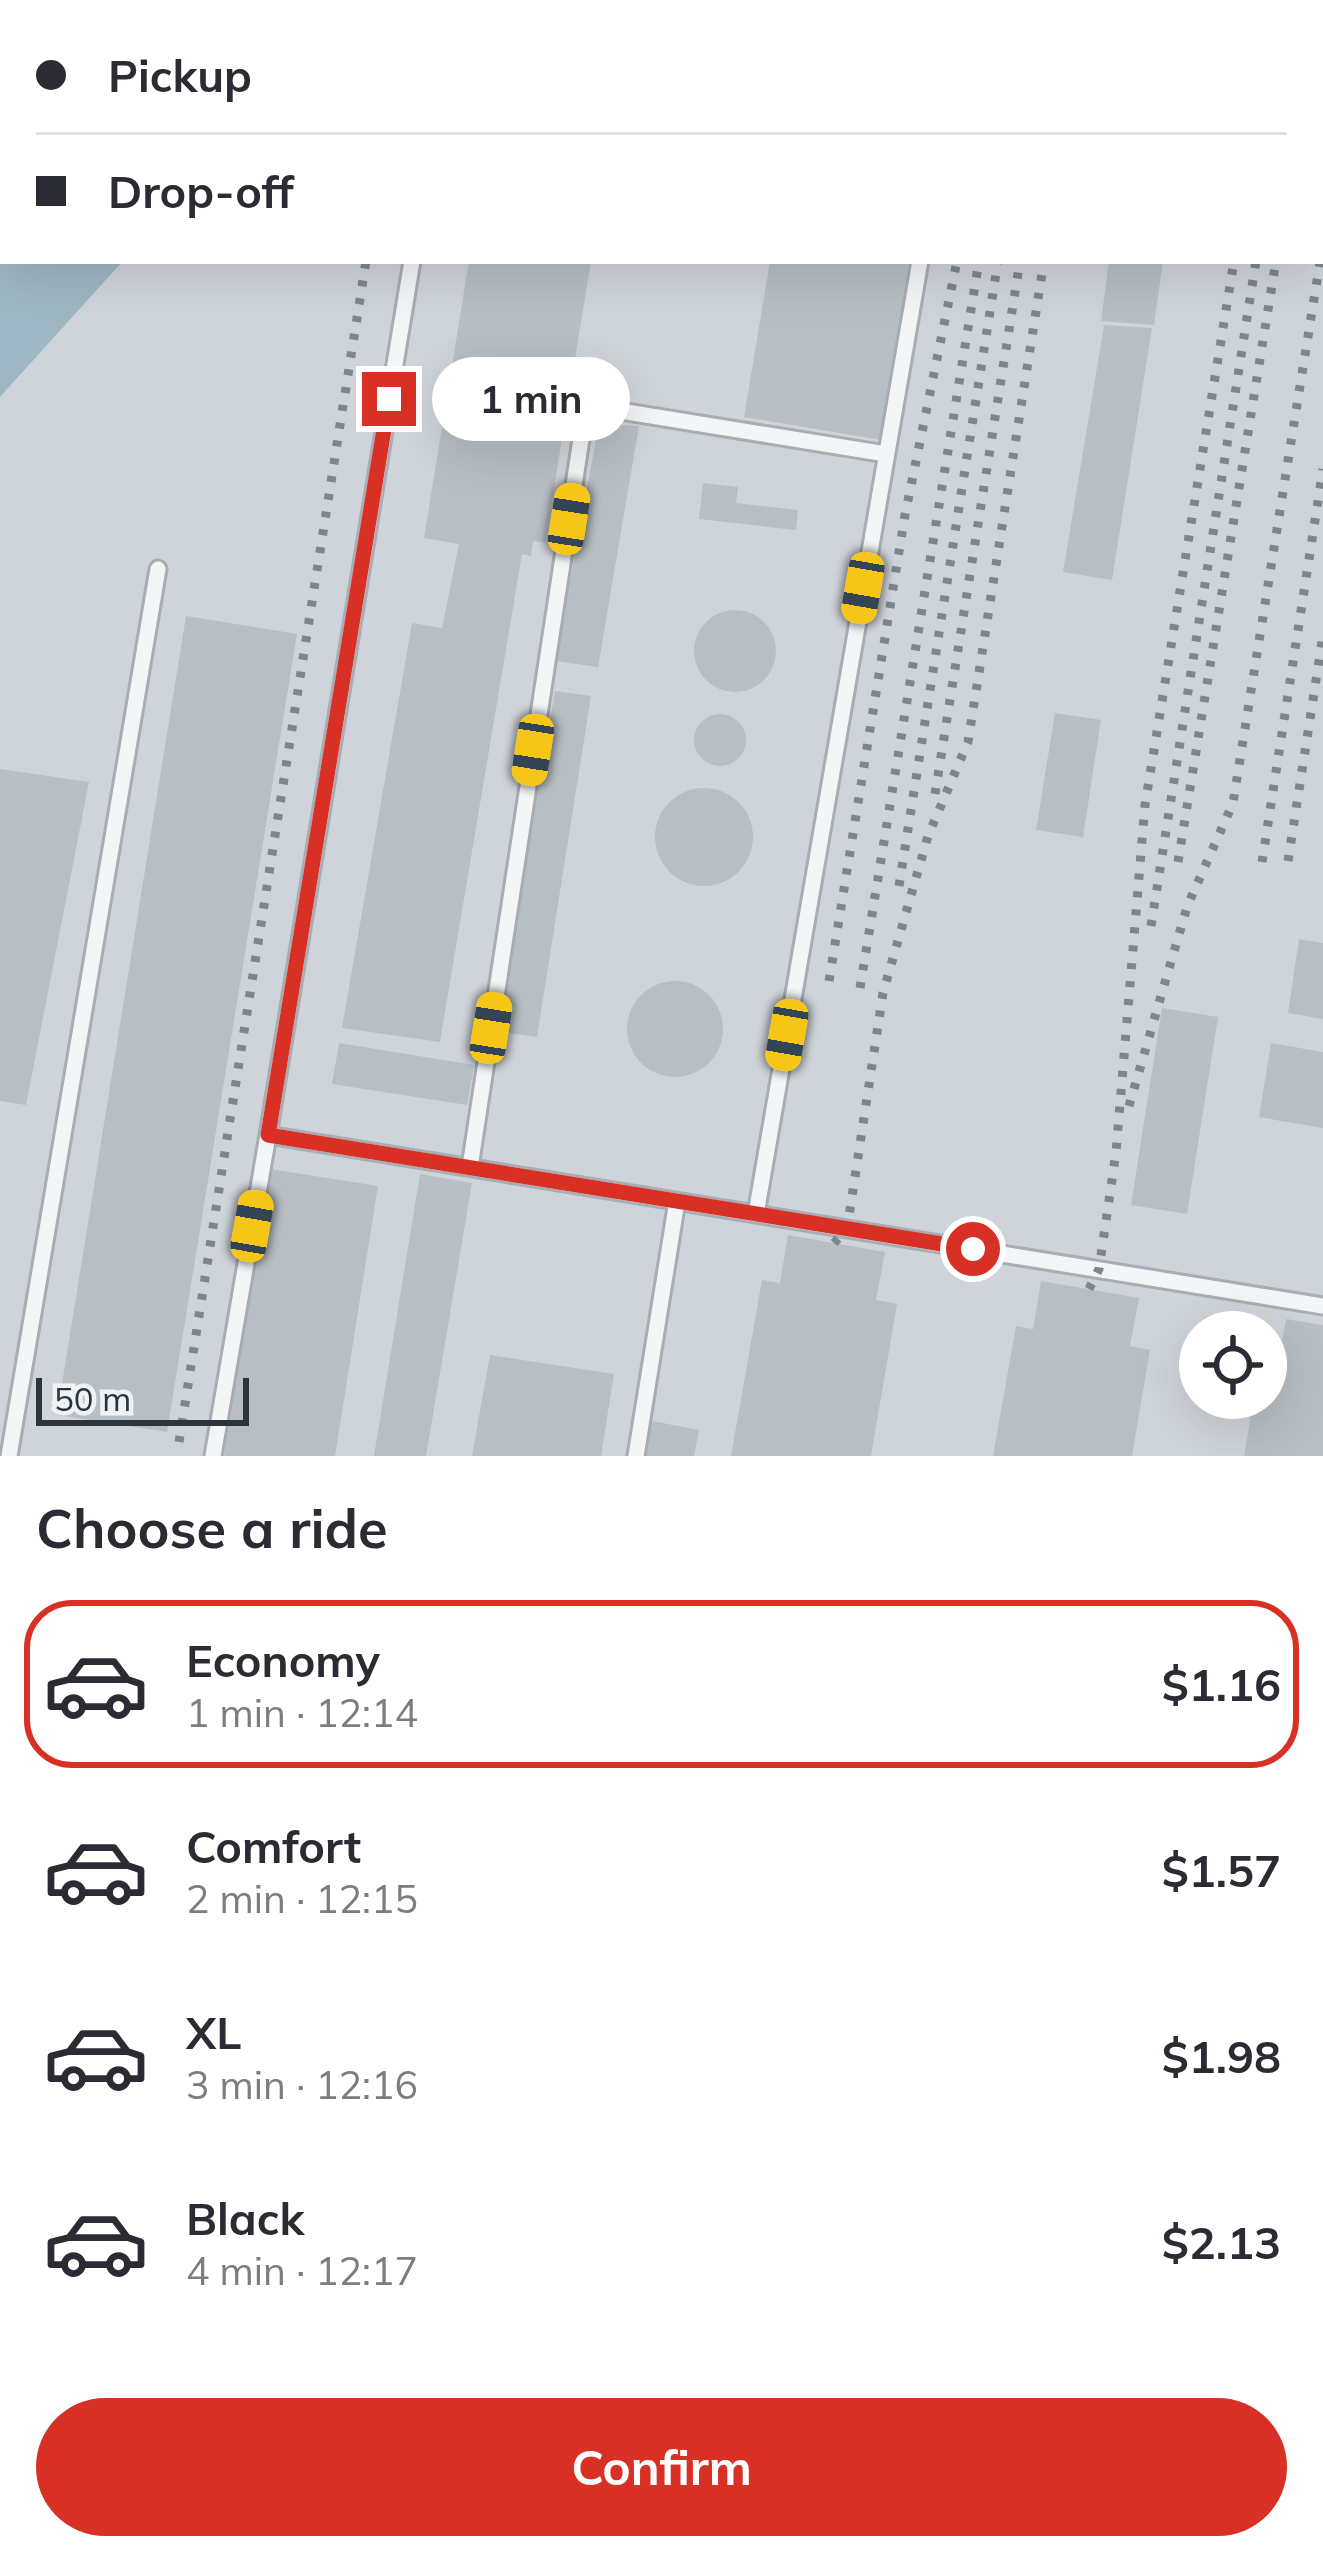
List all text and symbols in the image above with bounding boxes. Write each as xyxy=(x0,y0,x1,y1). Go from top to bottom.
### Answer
text: Pickup xyxy=(108,47,252,103)
text: Drop-off xyxy=(108,163,294,219)
callout: 1 min xyxy=(431,357,629,441)
route end xyxy=(362,372,416,426)
text: 1 min xyxy=(480,374,582,423)
car xyxy=(546,481,592,557)
car xyxy=(839,549,887,627)
car xyxy=(510,712,556,788)
car xyxy=(468,990,514,1066)
car xyxy=(763,996,811,1074)
car xyxy=(228,1187,276,1265)
route start xyxy=(946,1222,1000,1276)
map controls xyxy=(1179,1311,1287,1419)
button: locate xyxy=(1179,1311,1287,1419)
scale bar xyxy=(36,1372,249,1425)
text: 50 m xyxy=(54,1378,131,1419)
text: Choose a ride xyxy=(36,1494,388,1562)
icon: car xyxy=(42,1630,150,1738)
text: Economy xyxy=(186,1632,380,1688)
text: $1.16 xyxy=(1162,1656,1281,1712)
text: 1 min · 12:14 xyxy=(186,1688,418,1737)
icon: car xyxy=(42,1816,150,1924)
text: Comfort xyxy=(186,1818,361,1874)
text: $1.57 xyxy=(1162,1842,1281,1898)
text: 2 min · 12:15 xyxy=(186,1874,418,1923)
icon: car xyxy=(42,2002,150,2110)
text: XL xyxy=(186,2004,241,2060)
text: $1.98 xyxy=(1162,2028,1281,2084)
text: 3 min · 12:16 xyxy=(186,2060,418,2109)
icon: car xyxy=(42,2188,150,2296)
text: Black xyxy=(186,2190,304,2246)
text: $2.13 xyxy=(1162,2214,1281,2270)
text: 4 min · 12:17 xyxy=(186,2246,418,2295)
button: Confirm xyxy=(36,2398,1287,2536)

